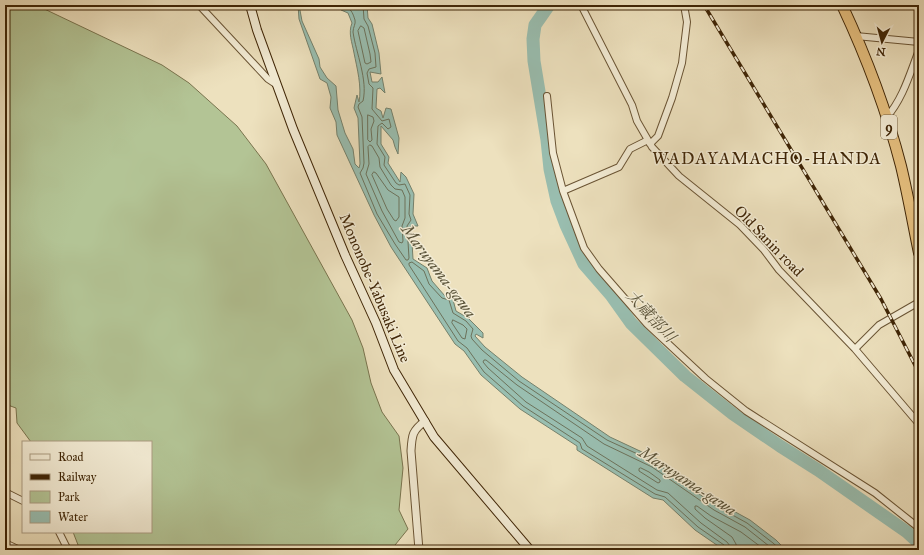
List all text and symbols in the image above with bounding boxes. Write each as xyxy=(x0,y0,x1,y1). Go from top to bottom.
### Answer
north arrow xyxy=(862,22,902,62)
text: N xyxy=(875,44,886,58)
road number: 9 xyxy=(881,115,897,139)
district label: WADAYAMACHO-HANDA xyxy=(652,148,882,169)
street label: Old Sanin road xyxy=(731,202,808,281)
street label: Mononobe-Yabusaki Line xyxy=(335,211,415,365)
water label: Maruyama-gawa xyxy=(396,219,481,322)
water label: 大蔵部川 xyxy=(622,286,681,347)
legend xyxy=(22,441,152,533)
water label: Maruyama-gawa xyxy=(634,441,740,520)
text: Road xyxy=(58,450,84,464)
text: Railway xyxy=(58,470,97,484)
text: Park xyxy=(58,490,80,504)
text: Water xyxy=(58,510,88,524)

